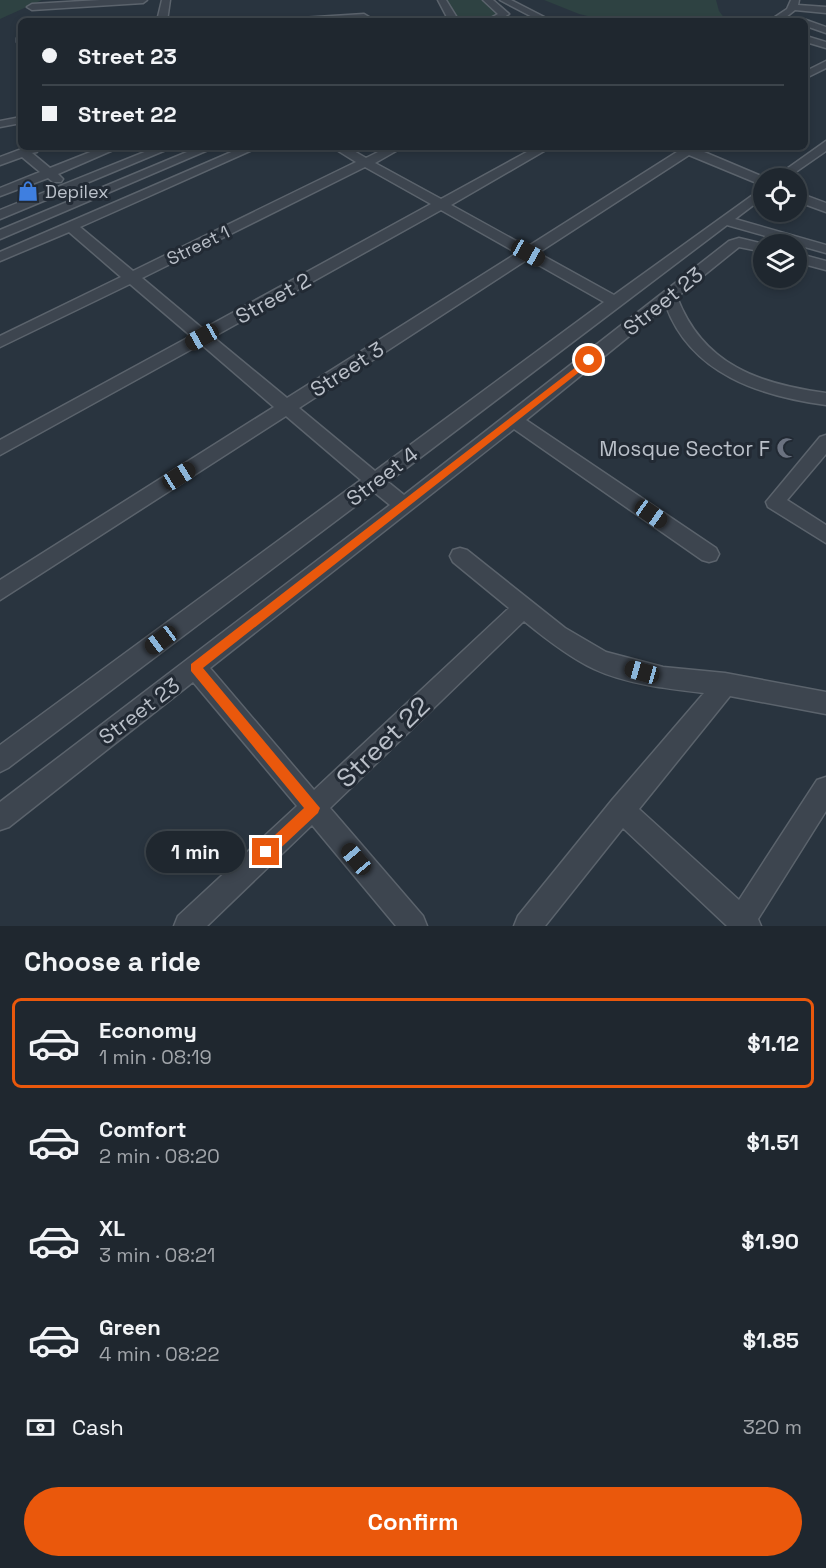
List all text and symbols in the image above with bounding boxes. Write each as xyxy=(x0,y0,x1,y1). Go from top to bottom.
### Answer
text: Street 23 xyxy=(78,42,177,70)
text: Street 22 xyxy=(78,100,176,128)
map controls xyxy=(753,168,807,288)
button: locate xyxy=(753,168,807,222)
shop icon: Depilex xyxy=(16,179,40,203)
place label: Depilex xyxy=(45,180,109,203)
street label: Street 1 xyxy=(163,220,233,270)
button: layers xyxy=(753,234,807,288)
car xyxy=(508,236,548,270)
street label: Street 23 xyxy=(618,261,708,341)
street label: Street 2 xyxy=(230,266,316,330)
car xyxy=(182,320,222,354)
street label: Street 3 xyxy=(305,335,389,403)
route start xyxy=(575,346,602,373)
place label: Mosque Sector F xyxy=(599,435,770,462)
mosque icon: Mosque Sector F xyxy=(775,436,799,460)
street label: Street 4 xyxy=(341,440,423,512)
car xyxy=(159,459,199,493)
car xyxy=(631,496,671,532)
car xyxy=(141,622,181,658)
car xyxy=(622,658,662,686)
street label: Street 23 xyxy=(93,672,185,750)
street label: Street 22 xyxy=(329,689,437,795)
callout: 1 min xyxy=(146,831,245,873)
route end xyxy=(252,838,279,865)
text: 1 min xyxy=(171,839,220,865)
car xyxy=(338,839,374,879)
text: Choose a ride xyxy=(24,944,201,979)
icon: car xyxy=(27,1016,81,1070)
text: Economy xyxy=(99,1016,197,1044)
text: $1.12 xyxy=(747,1029,799,1057)
text: 1 min · 08:19 xyxy=(99,1044,212,1070)
icon: car xyxy=(27,1115,81,1169)
text: Comfort xyxy=(99,1115,187,1143)
text: $1.51 xyxy=(746,1128,799,1156)
text: 2 min · 08:20 xyxy=(99,1143,220,1169)
icon: car xyxy=(27,1214,81,1268)
text: XL xyxy=(99,1214,125,1242)
text: $1.90 xyxy=(741,1227,799,1255)
text: 3 min · 08:21 xyxy=(99,1242,215,1268)
icon: car xyxy=(27,1313,81,1367)
text: Green xyxy=(99,1313,161,1341)
text: $1.85 xyxy=(743,1326,799,1354)
text: 4 min · 08:22 xyxy=(99,1341,219,1367)
icon: cash xyxy=(24,1411,57,1444)
text: Cash xyxy=(72,1413,124,1441)
text: 320 m xyxy=(743,1414,802,1440)
button: Confirm xyxy=(24,1487,802,1556)

